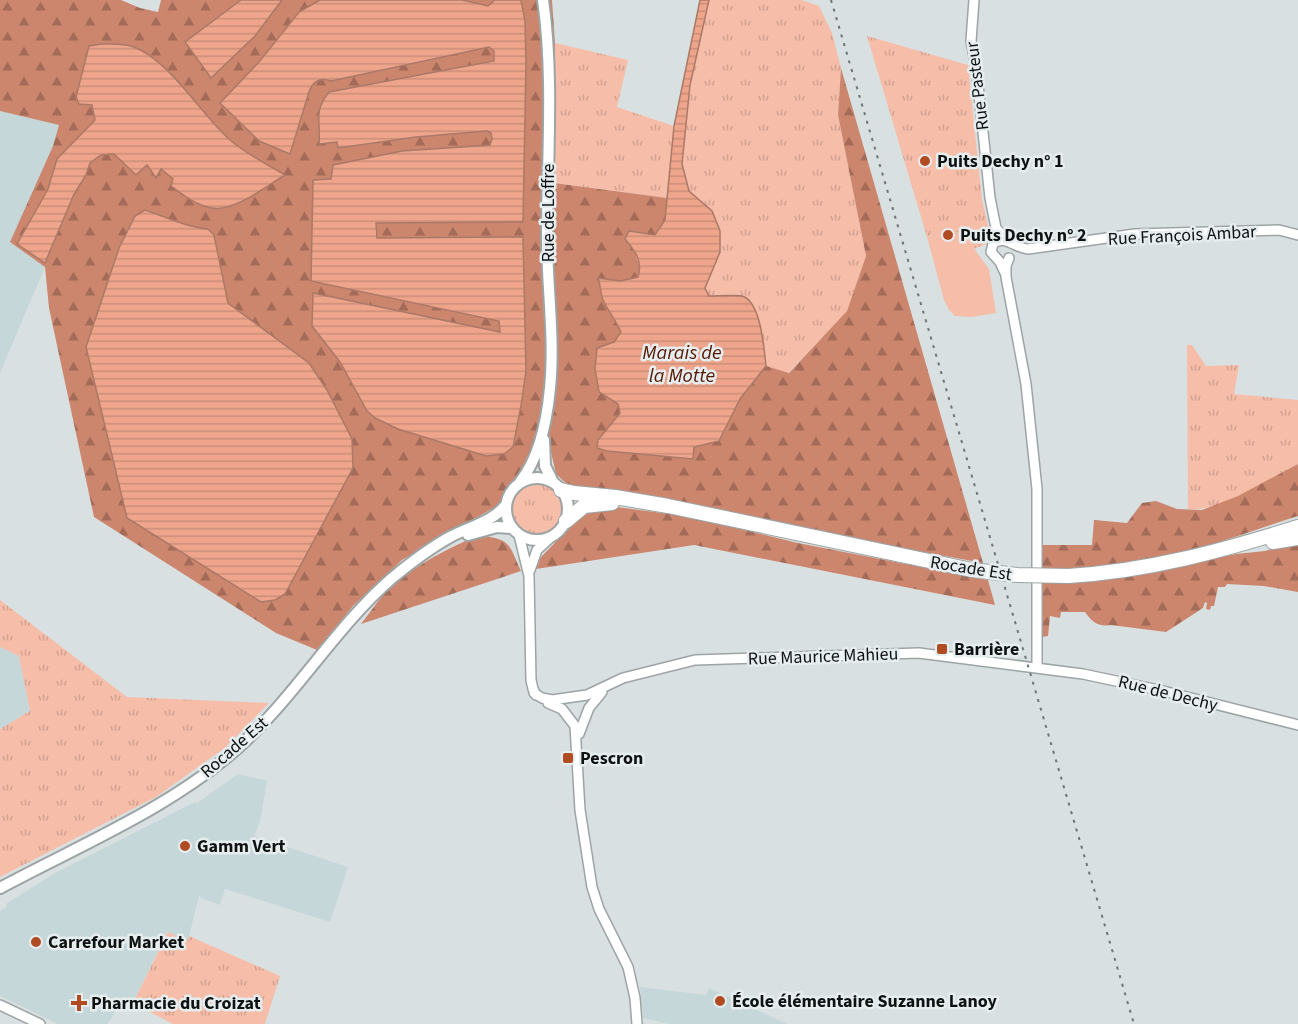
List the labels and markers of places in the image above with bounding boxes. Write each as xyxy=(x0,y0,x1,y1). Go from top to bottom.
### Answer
place label: Puits Dechy n° 1 xyxy=(937,149,1064,174)
marker: Puits Dechy n° 1 xyxy=(918,154,932,168)
place label: Puits Dechy n° 2 xyxy=(960,223,1087,248)
marker: Puits Dechy n° 2 xyxy=(941,228,955,242)
place label: Barrière xyxy=(954,637,1019,662)
marker: Barrière xyxy=(935,642,949,656)
place label: Pescron xyxy=(580,746,643,771)
marker: Pescron xyxy=(561,751,575,765)
place label: Gamm Vert xyxy=(197,834,286,859)
marker: Gamm Vert xyxy=(178,839,192,853)
place label: Carrefour Market xyxy=(48,930,184,955)
marker: Carrefour Market xyxy=(29,935,43,949)
place label: École élémentaire Suzanne Lanoy xyxy=(732,989,998,1014)
place label: Pharmacie du Croizat xyxy=(91,991,261,1016)
marker: École élémentaire Suzanne Lanoy xyxy=(713,994,727,1008)
marker: Pharmacie du Croizat xyxy=(72,996,86,1010)

